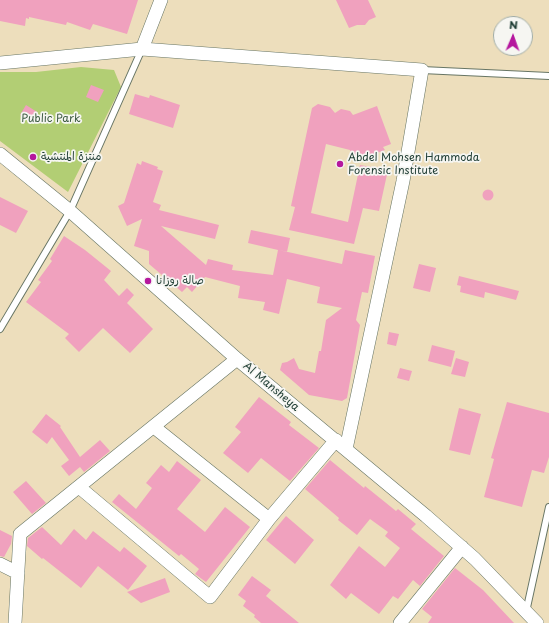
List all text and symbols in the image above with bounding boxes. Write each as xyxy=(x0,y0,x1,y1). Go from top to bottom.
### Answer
north arrow xyxy=(493,16,533,56)
text: N xyxy=(509,16,518,33)
park label: Public Park xyxy=(21,112,81,126)
place label: منتزة المنتشية xyxy=(41,150,101,164)
place label: Abdel Mohsen Hammoda Forensic Institute xyxy=(348,151,479,177)
marker: منتزة المنتشية xyxy=(28,152,38,162)
marker: Abdel Mohsen Hammoda Forensic Institute xyxy=(335,159,345,169)
place label: صالة روزانا xyxy=(156,274,204,288)
marker: صالة روزانا xyxy=(143,276,153,286)
street label: Al Mansheya xyxy=(240,360,302,414)

